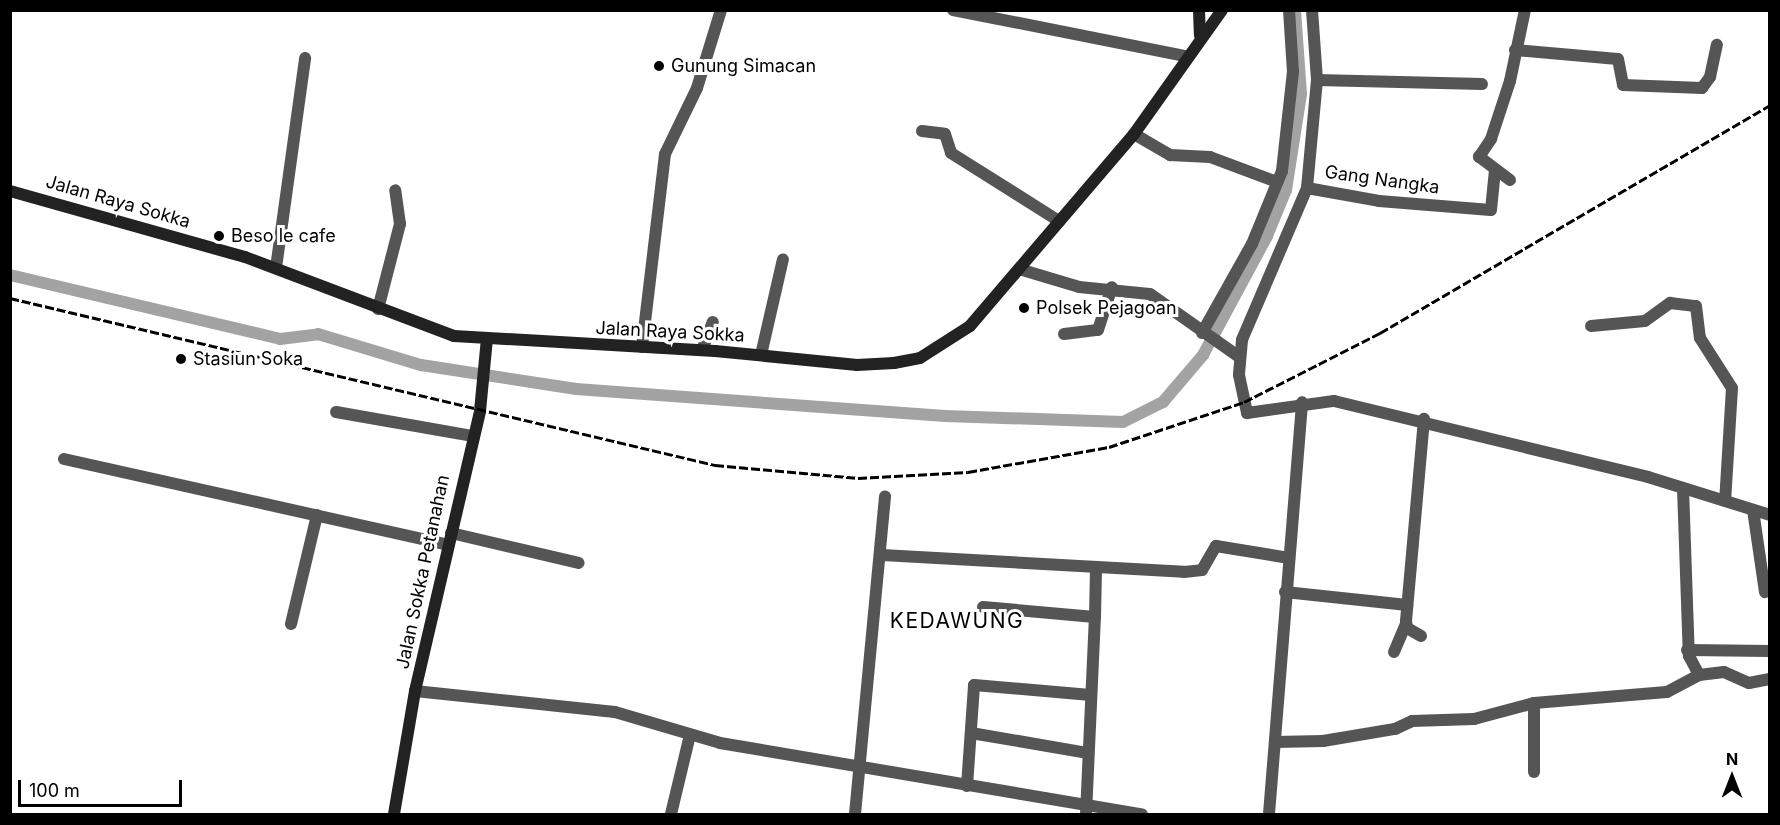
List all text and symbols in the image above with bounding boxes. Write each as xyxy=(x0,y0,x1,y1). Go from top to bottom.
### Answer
place label: Gunung Simacan xyxy=(671,55,816,77)
marker: Gunung Simacan xyxy=(652,59,666,73)
street label: Gang Nangka xyxy=(1323,161,1441,199)
street label: Jalan Raya Sokka xyxy=(43,171,193,233)
place label: Beso le cafe xyxy=(231,225,336,247)
marker: Beso le cafe xyxy=(212,229,226,243)
place label: Polsek Pejagoan xyxy=(1036,297,1177,319)
marker: Polsek Pejagoan xyxy=(1017,301,1031,315)
street label: Jalan Raya Sokka xyxy=(595,317,745,347)
place label: Stasiun Soka xyxy=(193,348,303,370)
marker: Stasiun Soka xyxy=(174,352,188,366)
street label: Jalan Sokka Petanahan xyxy=(392,473,454,671)
district label: KEDAWUNG xyxy=(890,608,1024,634)
north arrow xyxy=(1702,747,1762,807)
text: N xyxy=(1726,749,1738,769)
scale bar xyxy=(21,768,184,806)
text: 100 m xyxy=(29,780,80,801)

